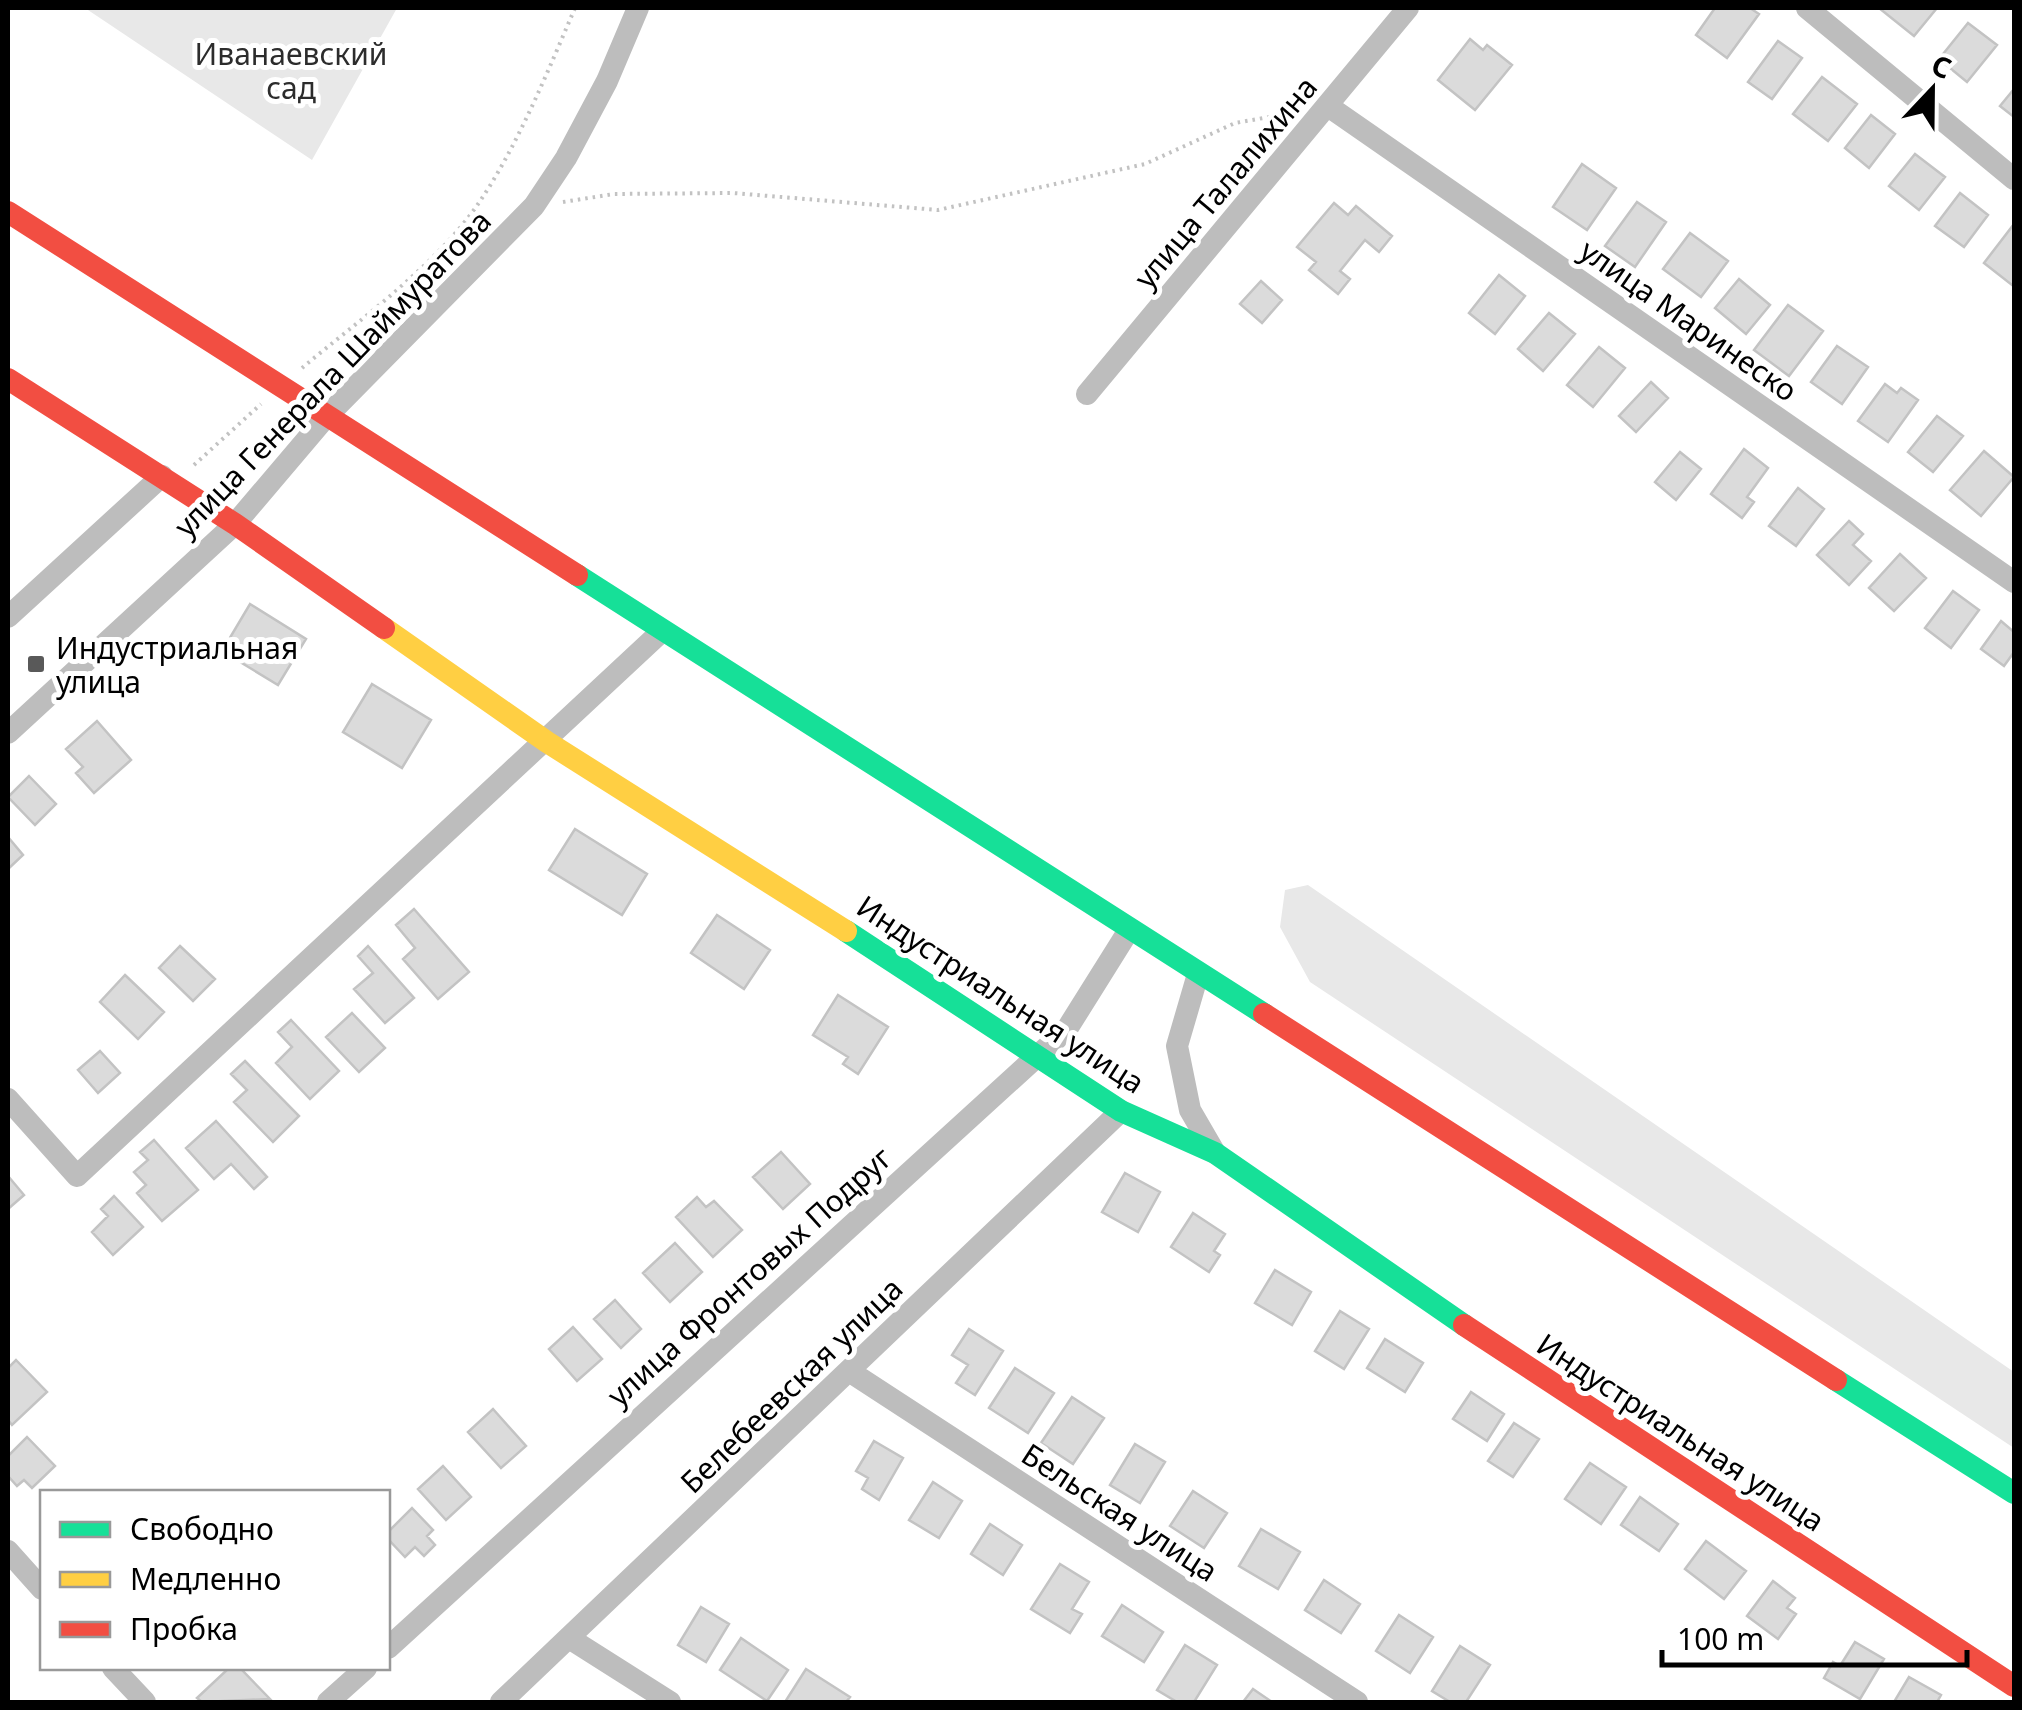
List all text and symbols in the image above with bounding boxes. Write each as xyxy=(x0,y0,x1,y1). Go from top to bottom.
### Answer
park label: Иванаевский сад xyxy=(195,33,387,108)
north arrow xyxy=(1882,40,1982,140)
text: С xyxy=(1926,45,1957,87)
street label: улица Талалихина xyxy=(1124,67,1326,297)
street label: улица Генерала Шаймуратова xyxy=(165,201,499,545)
street label: улица Маринеско xyxy=(1572,230,1806,410)
place label: Индустриальная улица xyxy=(56,627,298,702)
marker: Индустриальная улица xyxy=(25,653,47,675)
street label: Индустриальная улица xyxy=(849,886,1153,1102)
street label: улица Фронтовых Подруг xyxy=(598,1137,900,1415)
street label: Белебеевская улица xyxy=(671,1268,911,1502)
street label: Индустриальная улица xyxy=(1529,1324,1833,1540)
street label: Бельская улица xyxy=(1014,1433,1226,1591)
legend xyxy=(40,1490,390,1670)
text: Свободно xyxy=(130,1508,274,1549)
text: Медленно xyxy=(130,1558,281,1599)
scale bar xyxy=(1662,1605,1967,1667)
text: Пробка xyxy=(130,1608,238,1649)
text: 100 m xyxy=(1677,1618,1764,1659)

